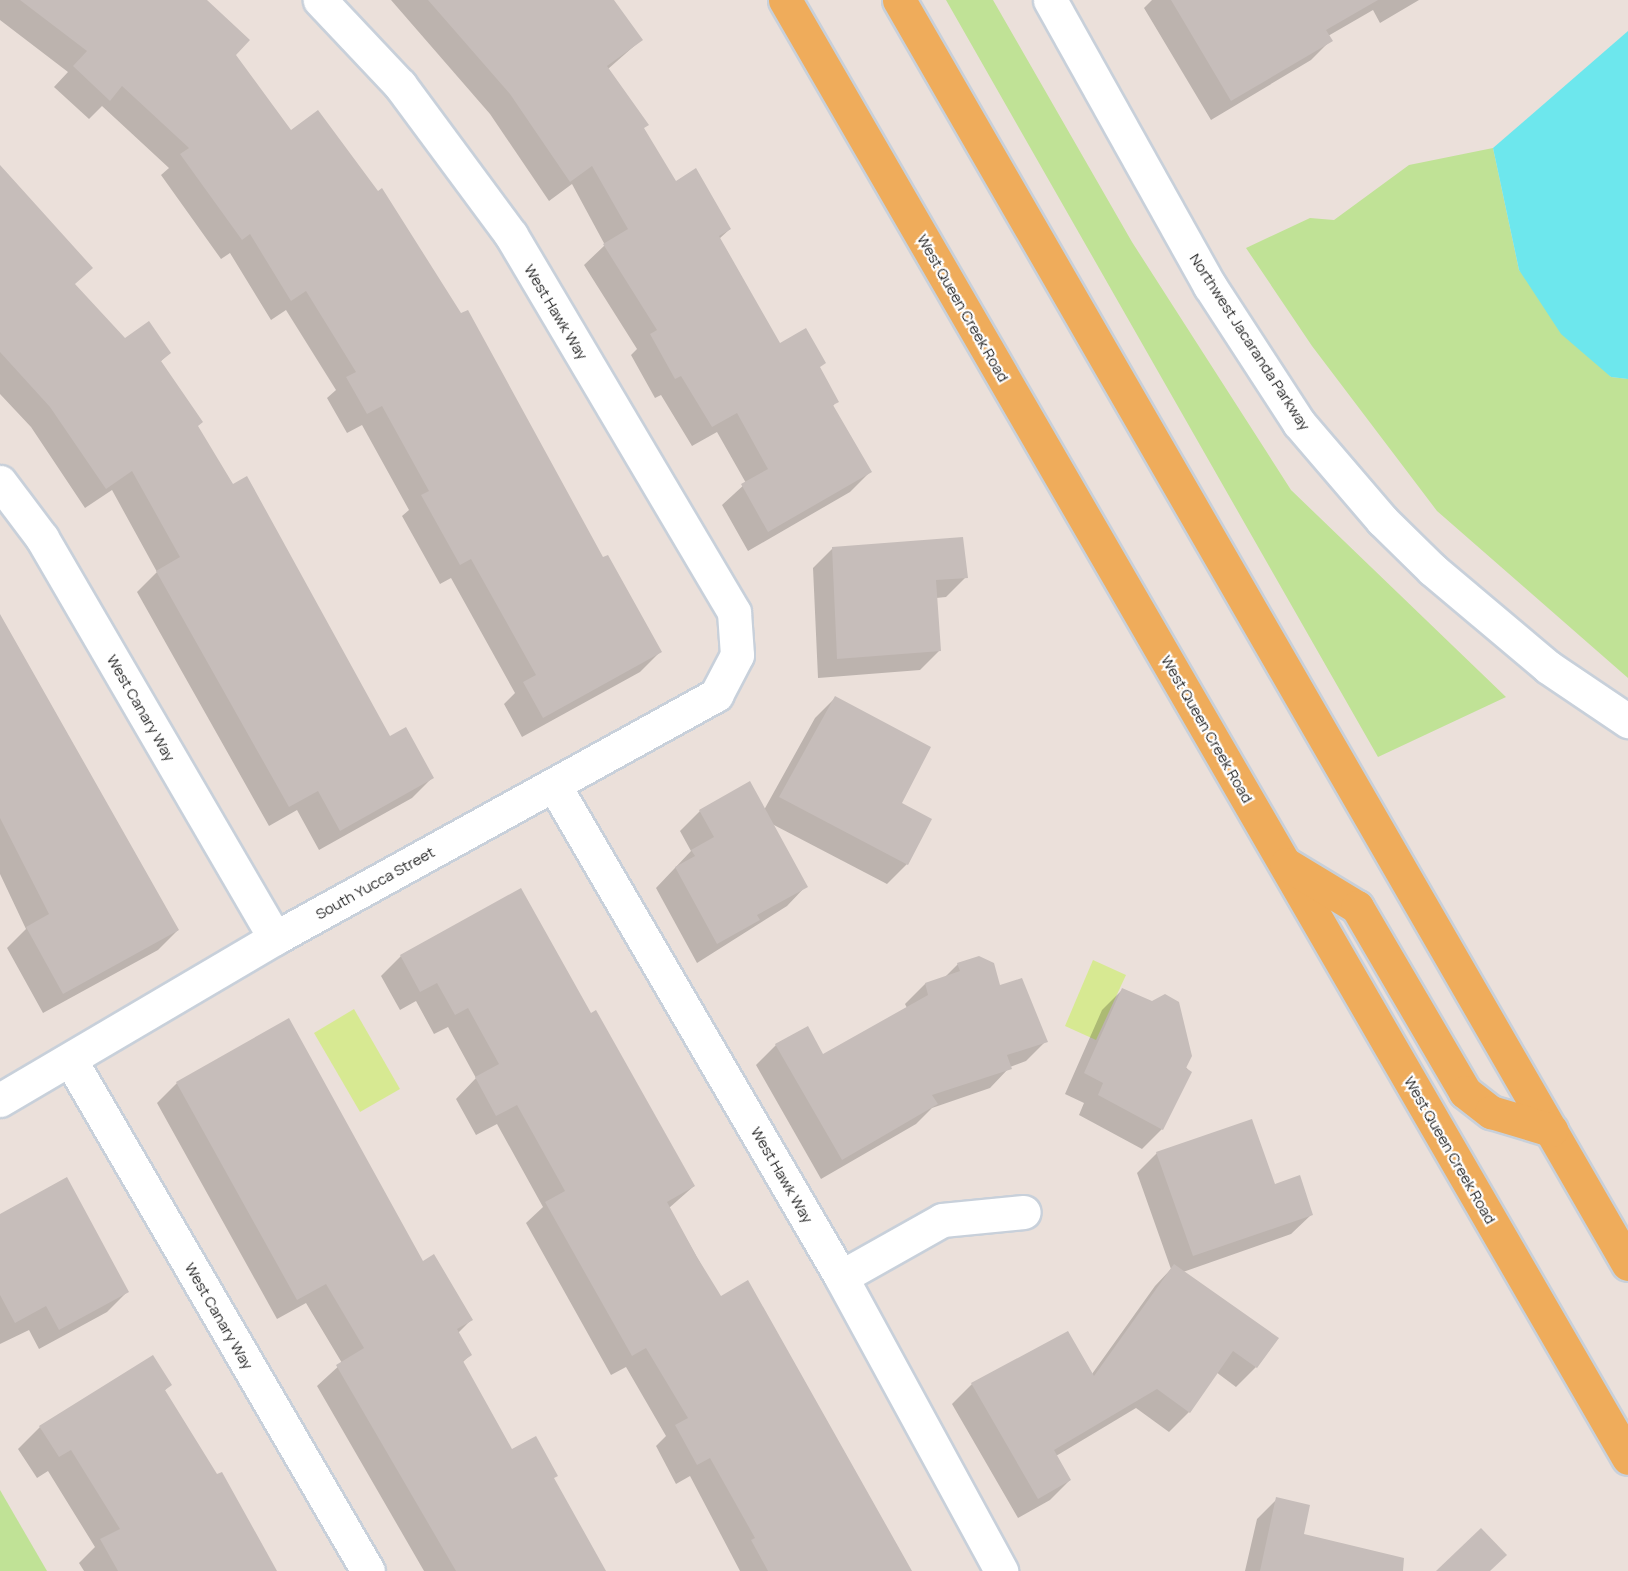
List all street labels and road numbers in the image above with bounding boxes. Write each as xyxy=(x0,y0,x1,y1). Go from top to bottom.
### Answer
street label: West Queen Creek Road xyxy=(913,231,1013,385)
street label: Northwest Jacaranda Parkway xyxy=(1186,250,1314,434)
street label: West Hawk Way xyxy=(520,261,592,363)
street label: West Canary Way xyxy=(103,651,179,765)
street label: West Queen Creek Road xyxy=(1157,652,1257,806)
street label: South Yucca Street xyxy=(312,843,438,923)
street label: West Queen Creek Road xyxy=(1400,1073,1500,1227)
street label: West Hawk Way xyxy=(747,1124,817,1226)
street label: West Canary Way xyxy=(181,1259,257,1373)

